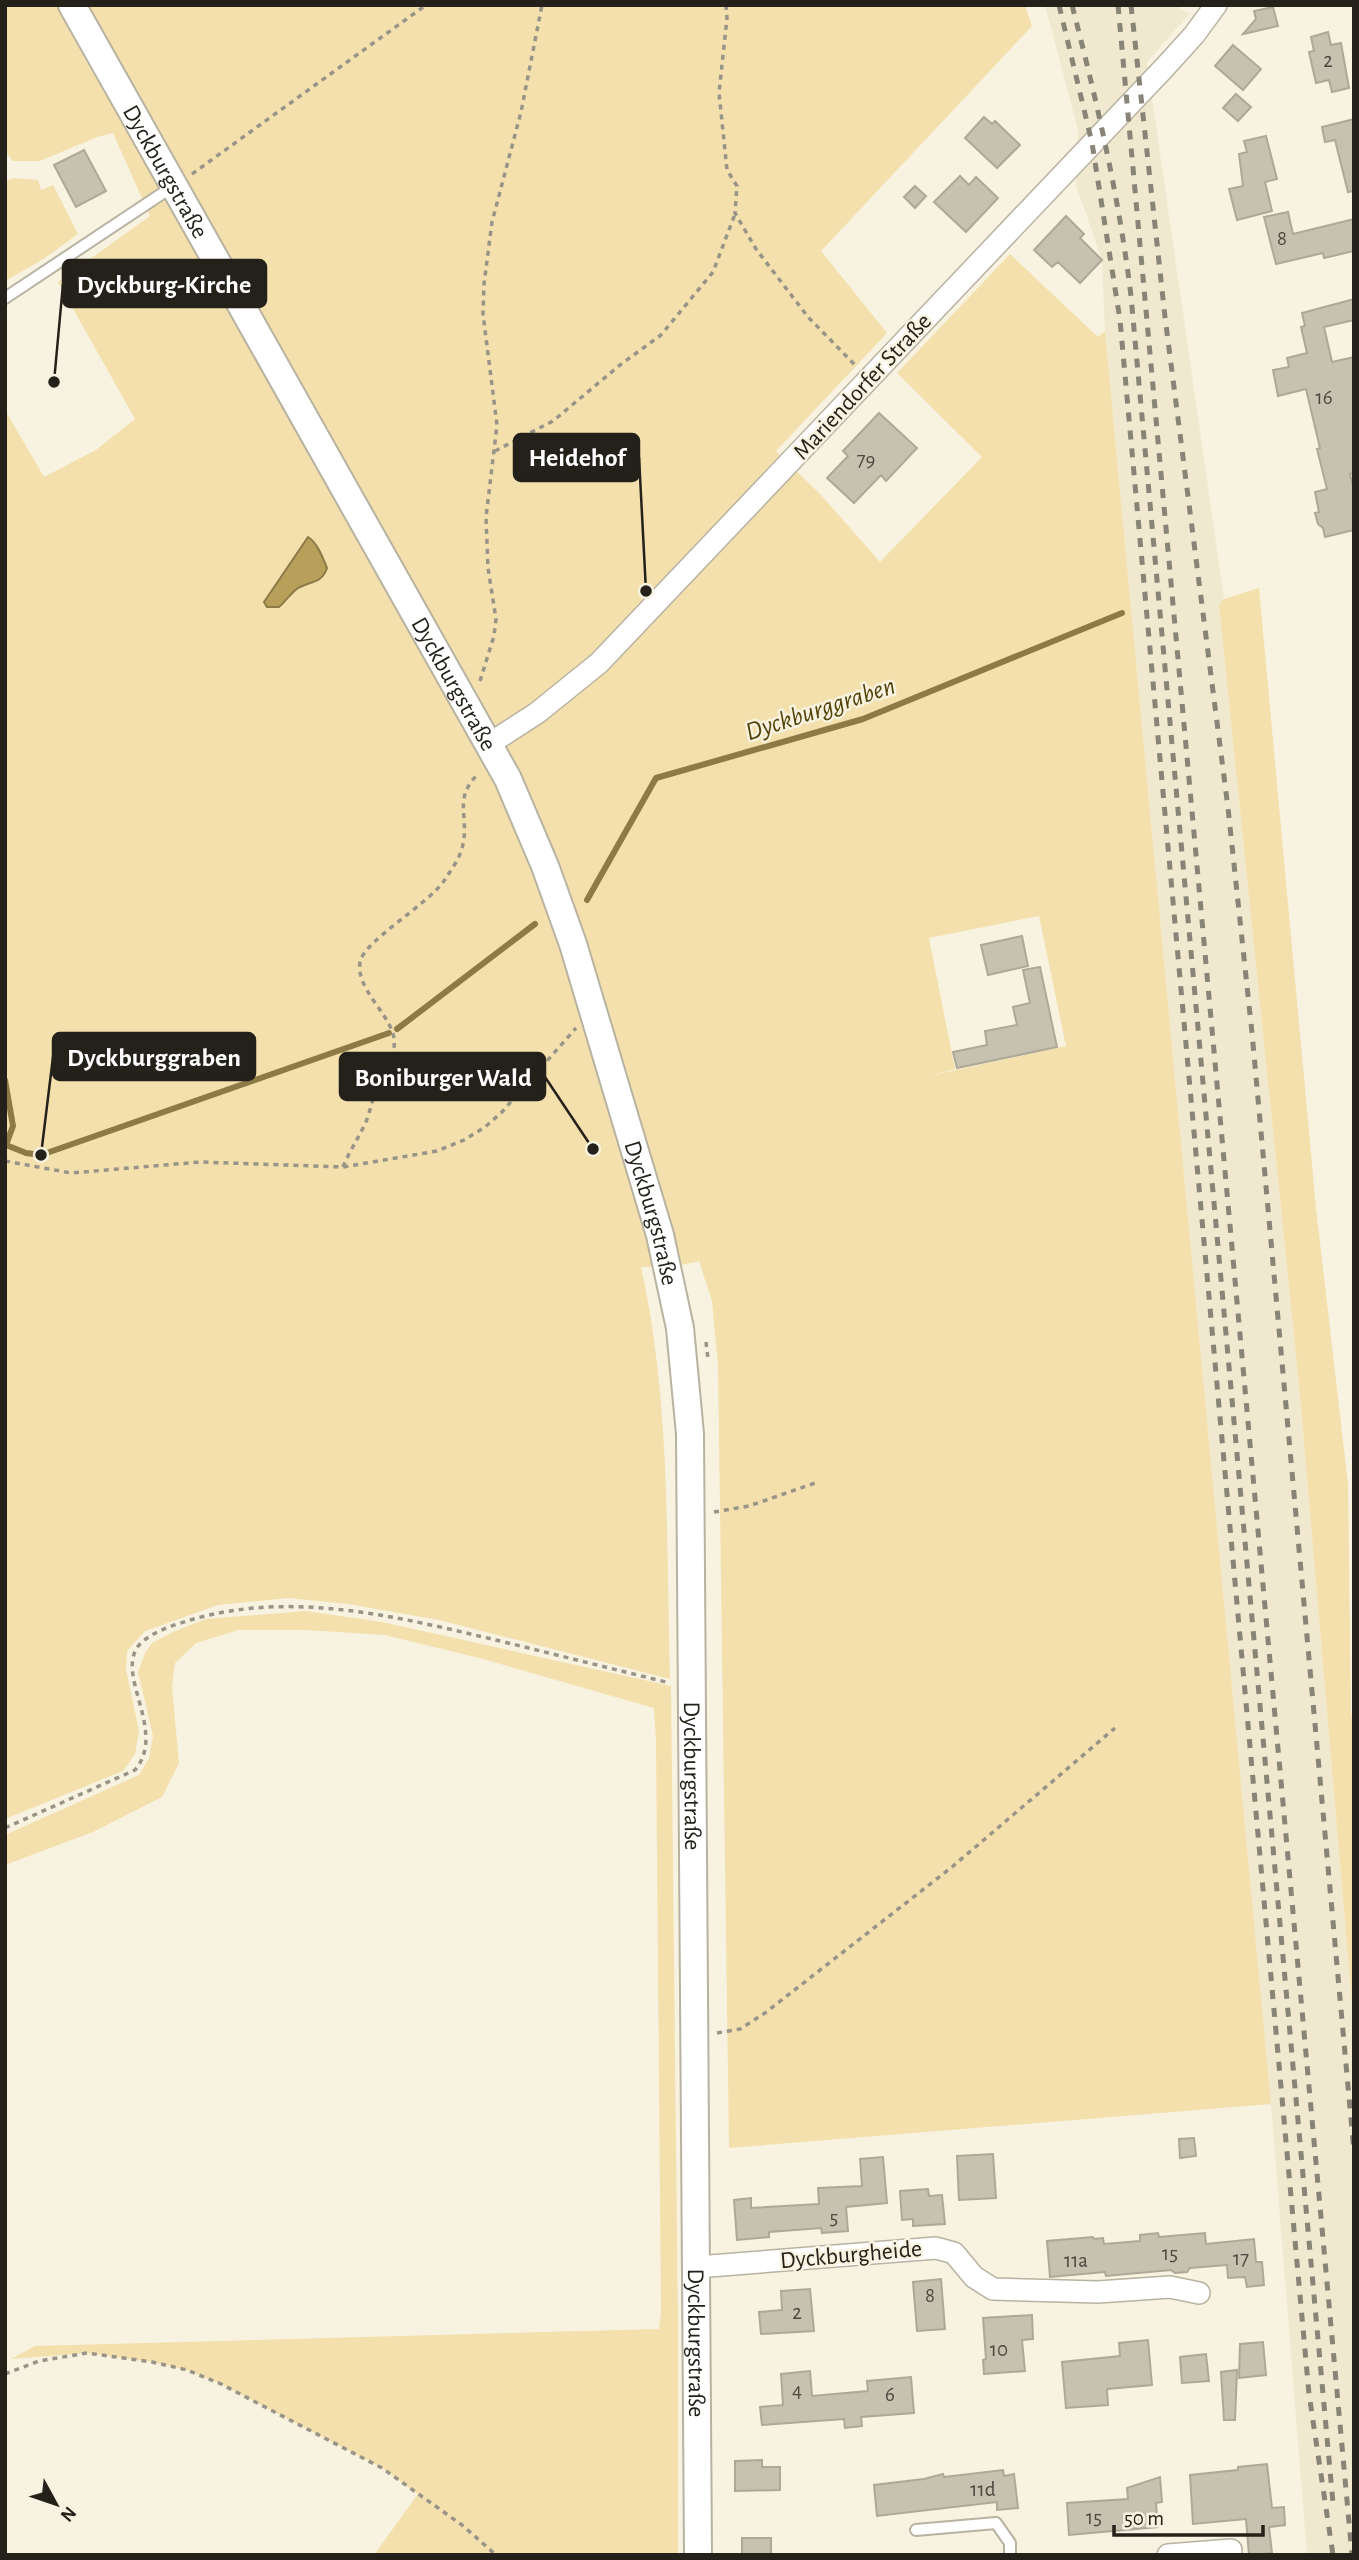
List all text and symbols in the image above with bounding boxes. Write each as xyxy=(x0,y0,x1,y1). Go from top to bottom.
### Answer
house number: 2 xyxy=(1323,50,1333,71)
street label: Dyckburgstraße xyxy=(118,101,212,243)
house number: 8 xyxy=(1277,228,1287,249)
callout: Dyckburg-Kirche xyxy=(63,260,266,307)
text: Dyckburg-Kirche xyxy=(77,272,251,298)
street label: Mariendorfer Straße xyxy=(789,309,936,464)
house number: 16 xyxy=(1315,387,1333,408)
callout: Heidehof xyxy=(514,434,639,481)
text: Heidehof xyxy=(528,445,628,471)
house number: 79 xyxy=(857,449,875,470)
street label: Dyckburgstraße xyxy=(406,613,500,755)
water label: Dyckburggraben xyxy=(742,673,898,745)
callout: Dyckburggraben xyxy=(53,1033,255,1080)
text: Dyckburggraben xyxy=(67,1045,241,1071)
callout: Boniburger Wald xyxy=(340,1053,545,1100)
text: Boniburger Wald xyxy=(354,1065,532,1091)
street label: Dyckburgstraße xyxy=(619,1138,681,1288)
street label: Dyckburgstraße xyxy=(679,1701,704,1850)
house number: 5 xyxy=(830,2207,838,2228)
street label: Dyckburgheide xyxy=(779,2237,923,2273)
house number: 15 xyxy=(1162,2243,1178,2264)
house number: 17 xyxy=(1233,2248,1249,2269)
house number: 11a xyxy=(1064,2250,1088,2271)
street label: Dyckburgstraße xyxy=(683,2268,708,2417)
house number: 8 xyxy=(925,2285,935,2306)
house number: 2 xyxy=(792,2302,802,2323)
house number: 10 xyxy=(990,2339,1008,2360)
house number: 4 xyxy=(792,2380,802,2401)
house number: 6 xyxy=(885,2384,895,2405)
north arrow xyxy=(21,2469,91,2539)
house number: 11d xyxy=(970,2479,996,2500)
scale bar xyxy=(1114,2494,1263,2538)
text: N xyxy=(56,2503,79,2525)
house number: 15 xyxy=(1086,2507,1102,2528)
text: 50 m xyxy=(1124,2508,1164,2529)

